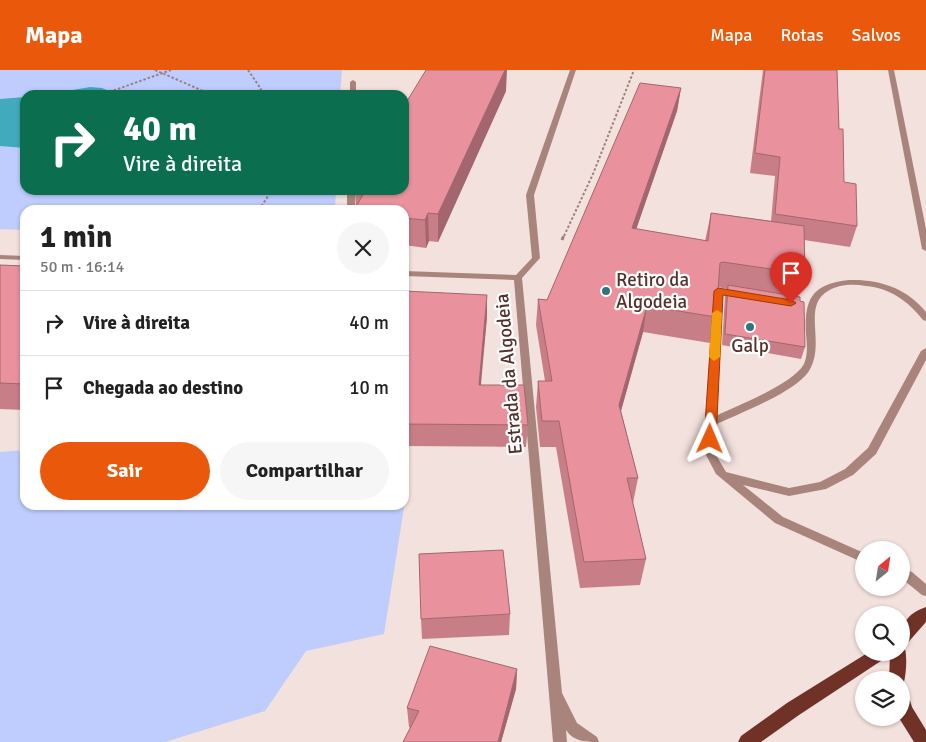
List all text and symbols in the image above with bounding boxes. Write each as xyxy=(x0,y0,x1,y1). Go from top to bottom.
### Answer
text: Mapa xyxy=(25,20,83,50)
text: Mapa xyxy=(710,24,753,46)
text: Rotas xyxy=(781,24,824,46)
text: Salvos xyxy=(852,24,901,46)
text: 40 m xyxy=(123,107,197,150)
icon: right xyxy=(40,110,105,175)
text: Vire à direita xyxy=(123,150,242,177)
text: 1 min xyxy=(40,219,112,256)
button: close xyxy=(337,222,389,274)
pin xyxy=(770,252,812,303)
text: 50 m · 16:14 xyxy=(40,257,124,277)
icon: arrive xyxy=(777,259,805,287)
place label: Retiro da Algodeia xyxy=(616,268,689,314)
marker: Retiro da Algodeia xyxy=(600,285,612,297)
street label: Estrada da Algodeia xyxy=(490,293,528,455)
icon: right xyxy=(40,309,68,337)
text: Vire à direita xyxy=(83,311,190,335)
text: 40 m xyxy=(349,311,389,335)
marker: Galp xyxy=(744,321,756,333)
place label: Galp xyxy=(731,334,769,358)
icon: arrive xyxy=(40,374,68,402)
text: Chegada ao destino xyxy=(83,376,243,400)
text: 10 m xyxy=(349,376,389,400)
position arrow xyxy=(683,412,735,464)
button: Sair xyxy=(40,442,210,500)
button: Compartilhar xyxy=(220,442,389,500)
north arrow xyxy=(855,541,910,596)
map controls xyxy=(855,541,910,726)
button: search xyxy=(855,606,910,661)
button: layers xyxy=(855,671,910,726)

